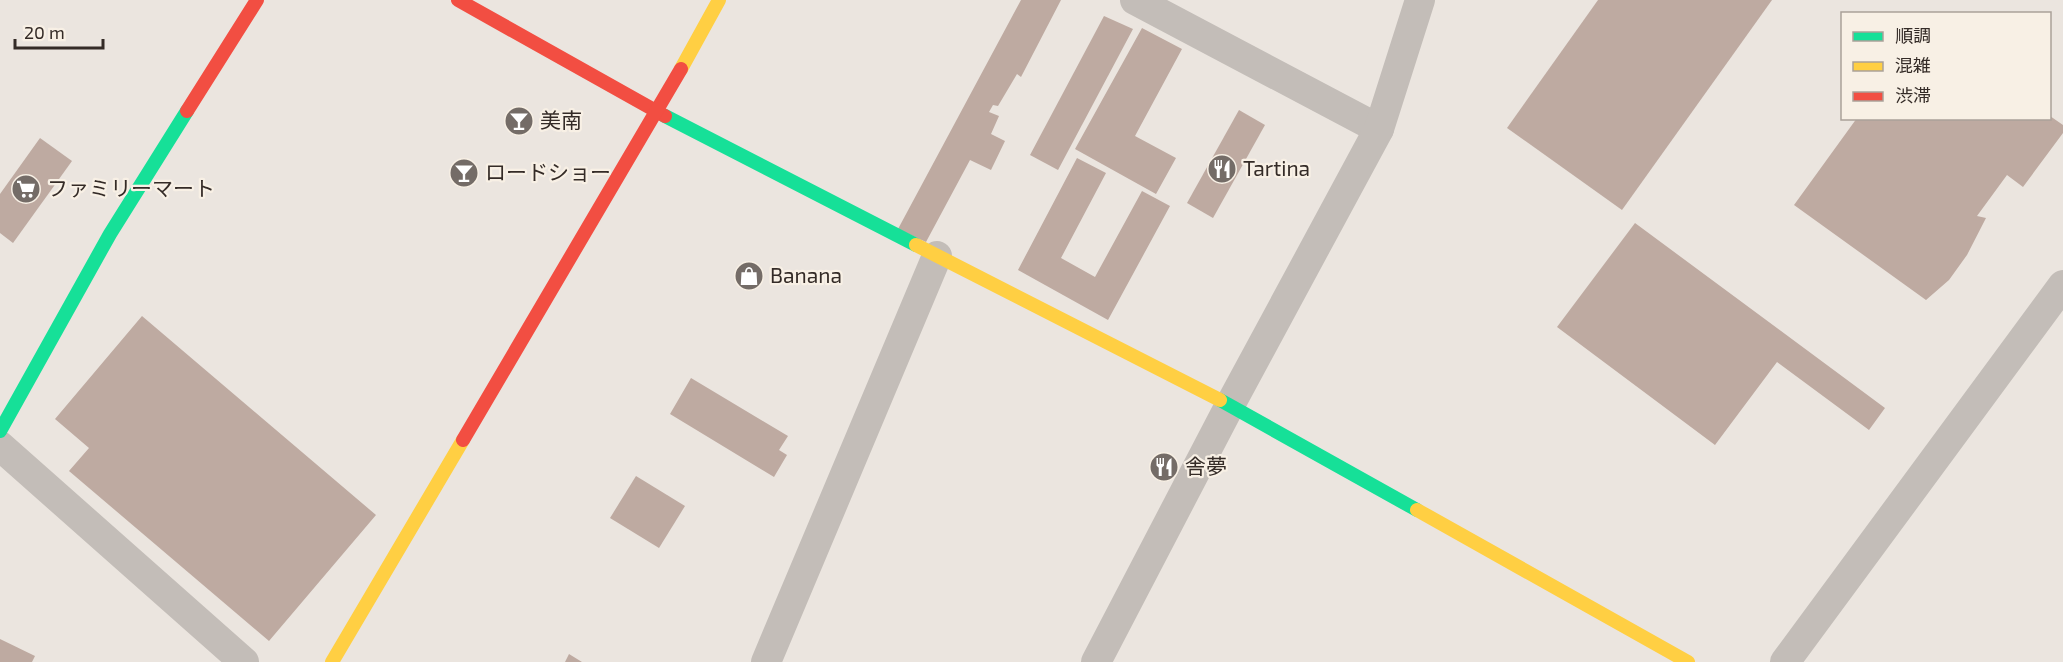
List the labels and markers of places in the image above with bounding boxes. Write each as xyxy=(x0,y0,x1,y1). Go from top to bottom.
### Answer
bar icon: 美南 xyxy=(503,105,535,137)
place label: 美南 xyxy=(540,107,582,132)
restaurant icon: Tartina xyxy=(1206,153,1238,185)
place label: Tartina xyxy=(1243,155,1310,180)
bar icon: ロードショー xyxy=(448,157,480,189)
place label: ロードショー xyxy=(485,159,611,184)
supermarket icon: ファミリーマート xyxy=(10,173,42,205)
place label: ファミリーマート xyxy=(47,175,215,200)
shop icon: Banana xyxy=(733,260,765,292)
place label: Banana xyxy=(770,262,842,287)
restaurant icon: 舎夢 xyxy=(1148,451,1180,483)
place label: 舎夢 xyxy=(1185,453,1227,478)

